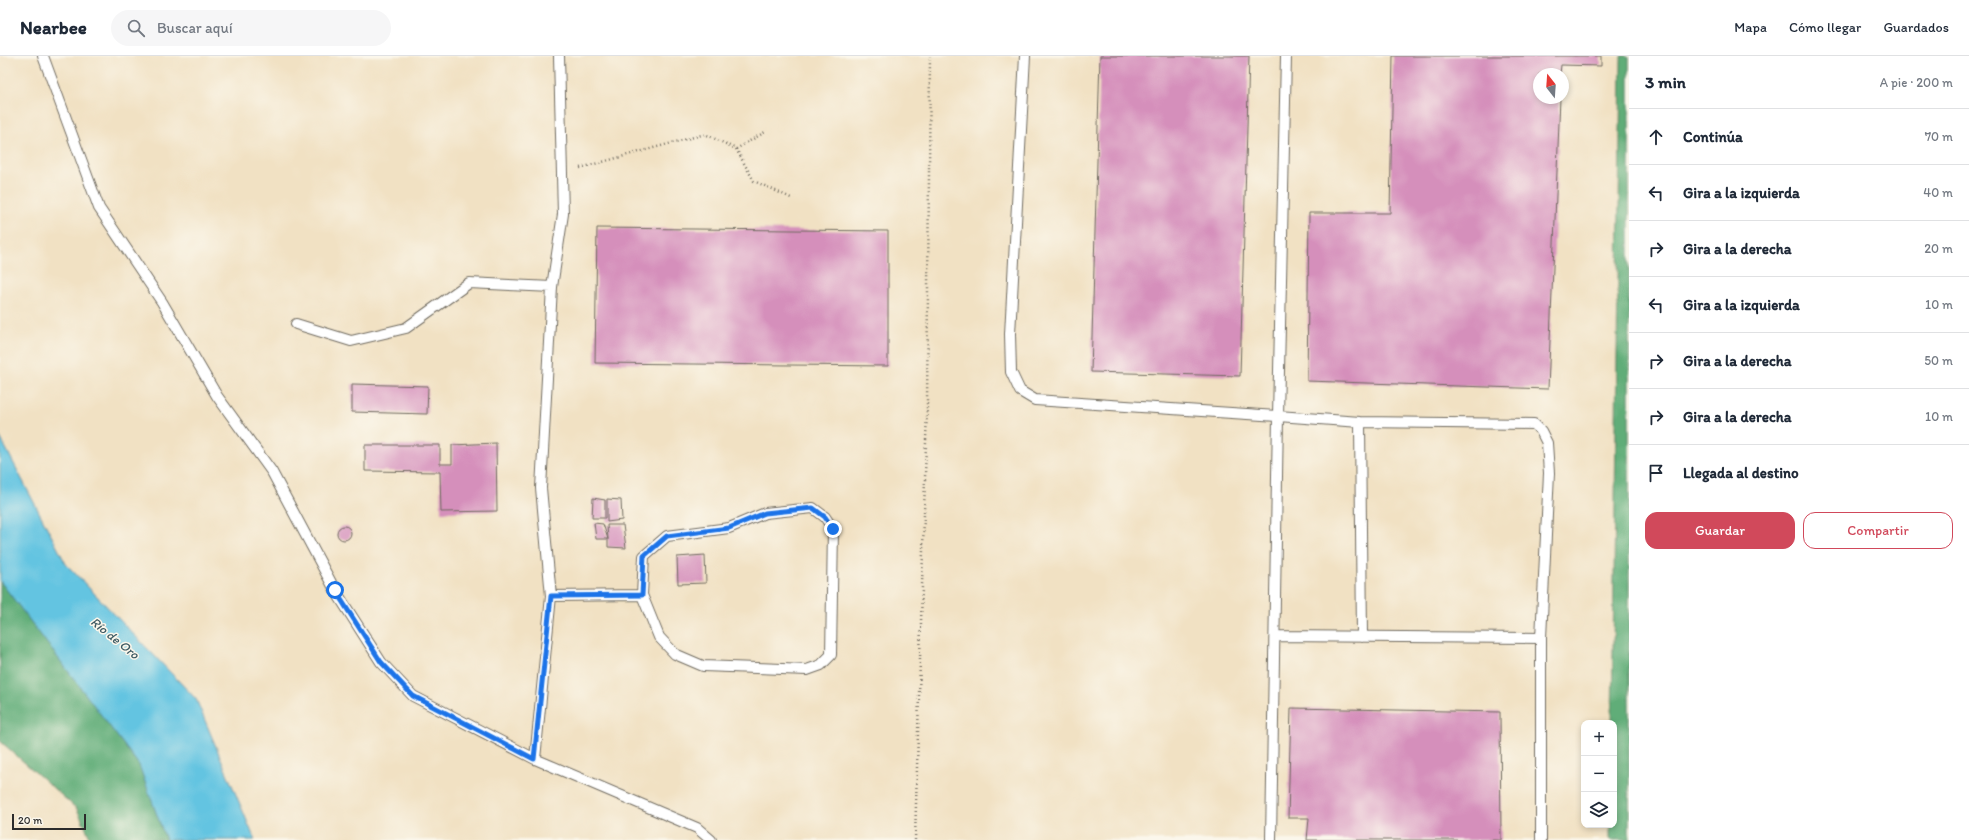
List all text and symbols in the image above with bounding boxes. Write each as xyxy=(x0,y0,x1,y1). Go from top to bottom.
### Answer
search box xyxy=(111,10,391,46)
text: Nearbee xyxy=(20,16,87,39)
icon: search xyxy=(125,17,147,39)
text: Buscar aquí xyxy=(157,19,233,37)
text: Mapa xyxy=(1734,19,1767,36)
text: Cómo llegar xyxy=(1789,19,1861,36)
text: Guardados xyxy=(1883,19,1949,36)
north arrow xyxy=(1533,68,1569,104)
text: 3 min xyxy=(1645,72,1686,92)
text: A pie · 200 m xyxy=(1880,75,1953,90)
icon: ahead xyxy=(1645,126,1667,148)
text: Continúa xyxy=(1683,128,1743,146)
text: 70 m xyxy=(1925,129,1953,144)
icon: left xyxy=(1645,182,1667,204)
text: Gira a la izquierda xyxy=(1683,184,1800,202)
text: 40 m xyxy=(1923,185,1953,200)
icon: right xyxy=(1645,238,1667,260)
text: Gira a la derecha xyxy=(1683,240,1792,258)
text: 20 m xyxy=(1924,241,1953,256)
icon: left xyxy=(1645,294,1667,316)
text: Gira a la izquierda xyxy=(1683,296,1800,314)
text: 10 m xyxy=(1925,297,1953,312)
icon: right xyxy=(1645,350,1667,372)
text: Gira a la derecha xyxy=(1683,352,1792,370)
text: 50 m xyxy=(1924,353,1953,368)
icon: right xyxy=(1645,406,1667,428)
text: Gira a la derecha xyxy=(1683,408,1792,426)
text: 10 m xyxy=(1925,409,1953,424)
icon: arrive xyxy=(1645,462,1667,484)
text: Llegada al destino xyxy=(1683,464,1799,482)
button: Guardar xyxy=(1645,512,1795,549)
button: Compartir xyxy=(1803,512,1953,549)
route end xyxy=(824,520,842,538)
route start xyxy=(326,581,344,599)
water label: Río de Oro xyxy=(88,614,143,662)
map controls xyxy=(1581,720,1617,828)
button: + xyxy=(1581,720,1617,756)
button: − xyxy=(1581,756,1617,792)
button: layers xyxy=(1581,792,1617,828)
scale bar xyxy=(12,812,86,831)
text: 20 m xyxy=(18,814,42,827)

